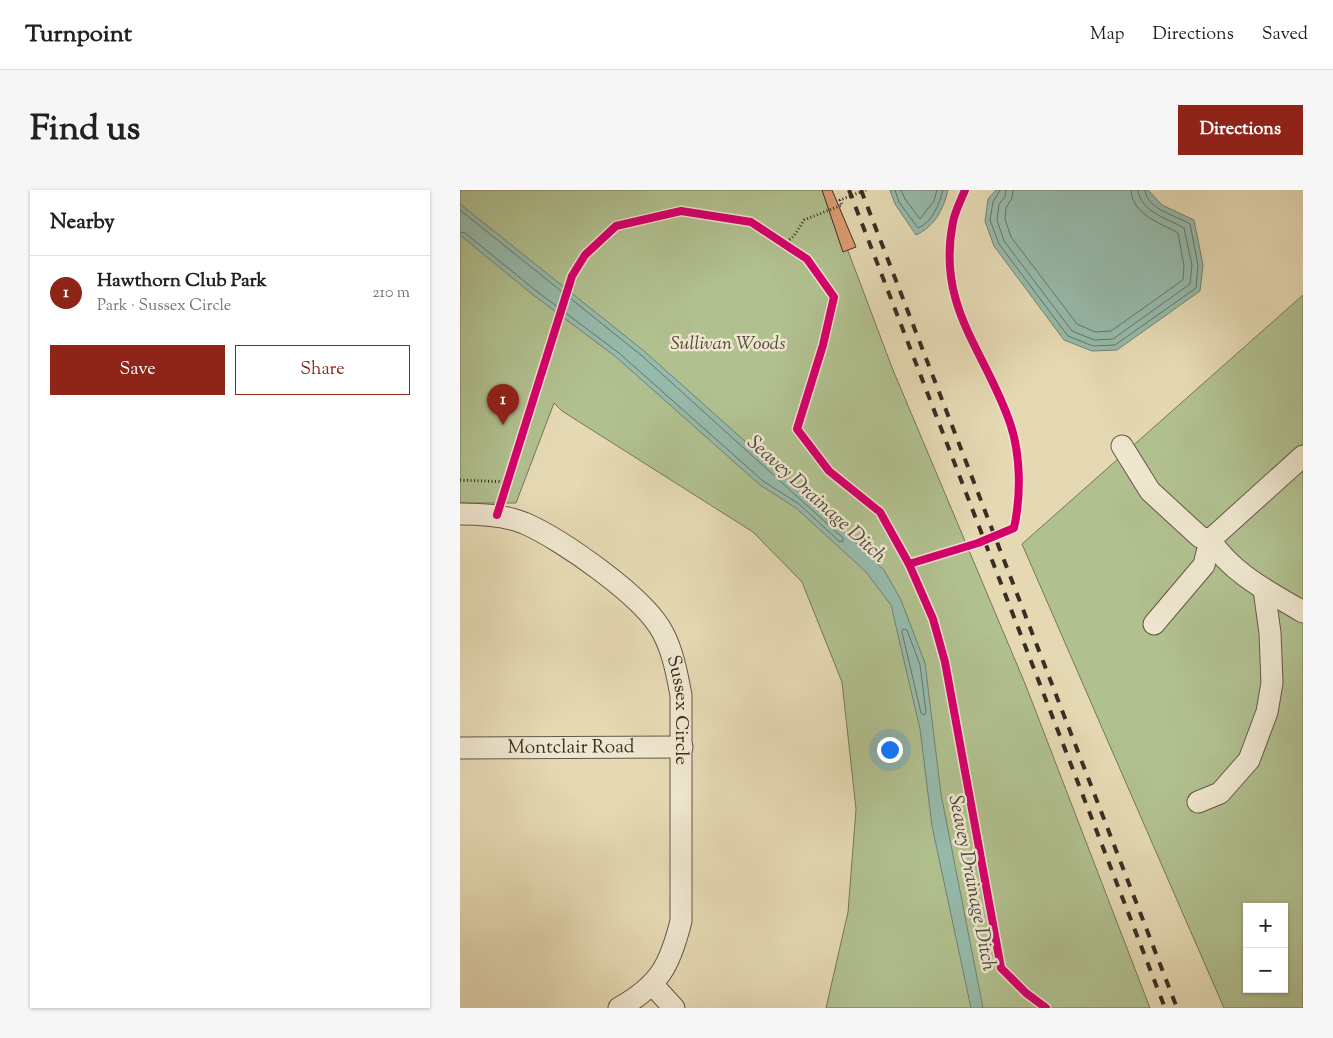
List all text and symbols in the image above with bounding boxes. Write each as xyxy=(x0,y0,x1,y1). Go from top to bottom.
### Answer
text: Turnpoint xyxy=(25,18,132,52)
text: Map xyxy=(1090,22,1125,48)
text: Directions xyxy=(1153,22,1234,48)
text: Saved xyxy=(1262,22,1308,48)
text: Find us xyxy=(30,105,140,156)
button: Directions xyxy=(1178,105,1303,155)
text: Nearby xyxy=(50,208,115,238)
text: Hawthorn Club Park xyxy=(97,268,267,295)
text: 1 xyxy=(63,282,69,305)
text: 210 m xyxy=(372,282,410,305)
text: Park · Sussex Circle xyxy=(97,295,231,318)
park label: Sullivan Woods xyxy=(670,331,786,358)
button: Save xyxy=(50,345,225,395)
button: Share xyxy=(235,345,410,395)
pin: 1 xyxy=(487,384,519,425)
water label: Seavey Drainage Ditch xyxy=(740,429,892,571)
street label: Sussex Circle xyxy=(659,652,695,765)
street label: Montclair Road xyxy=(507,734,635,761)
your location xyxy=(877,737,903,763)
water label: Seavey Drainage Ditch xyxy=(940,793,1002,974)
map controls xyxy=(1243,903,1288,993)
button: + xyxy=(1243,903,1288,948)
button: − xyxy=(1243,948,1288,993)

